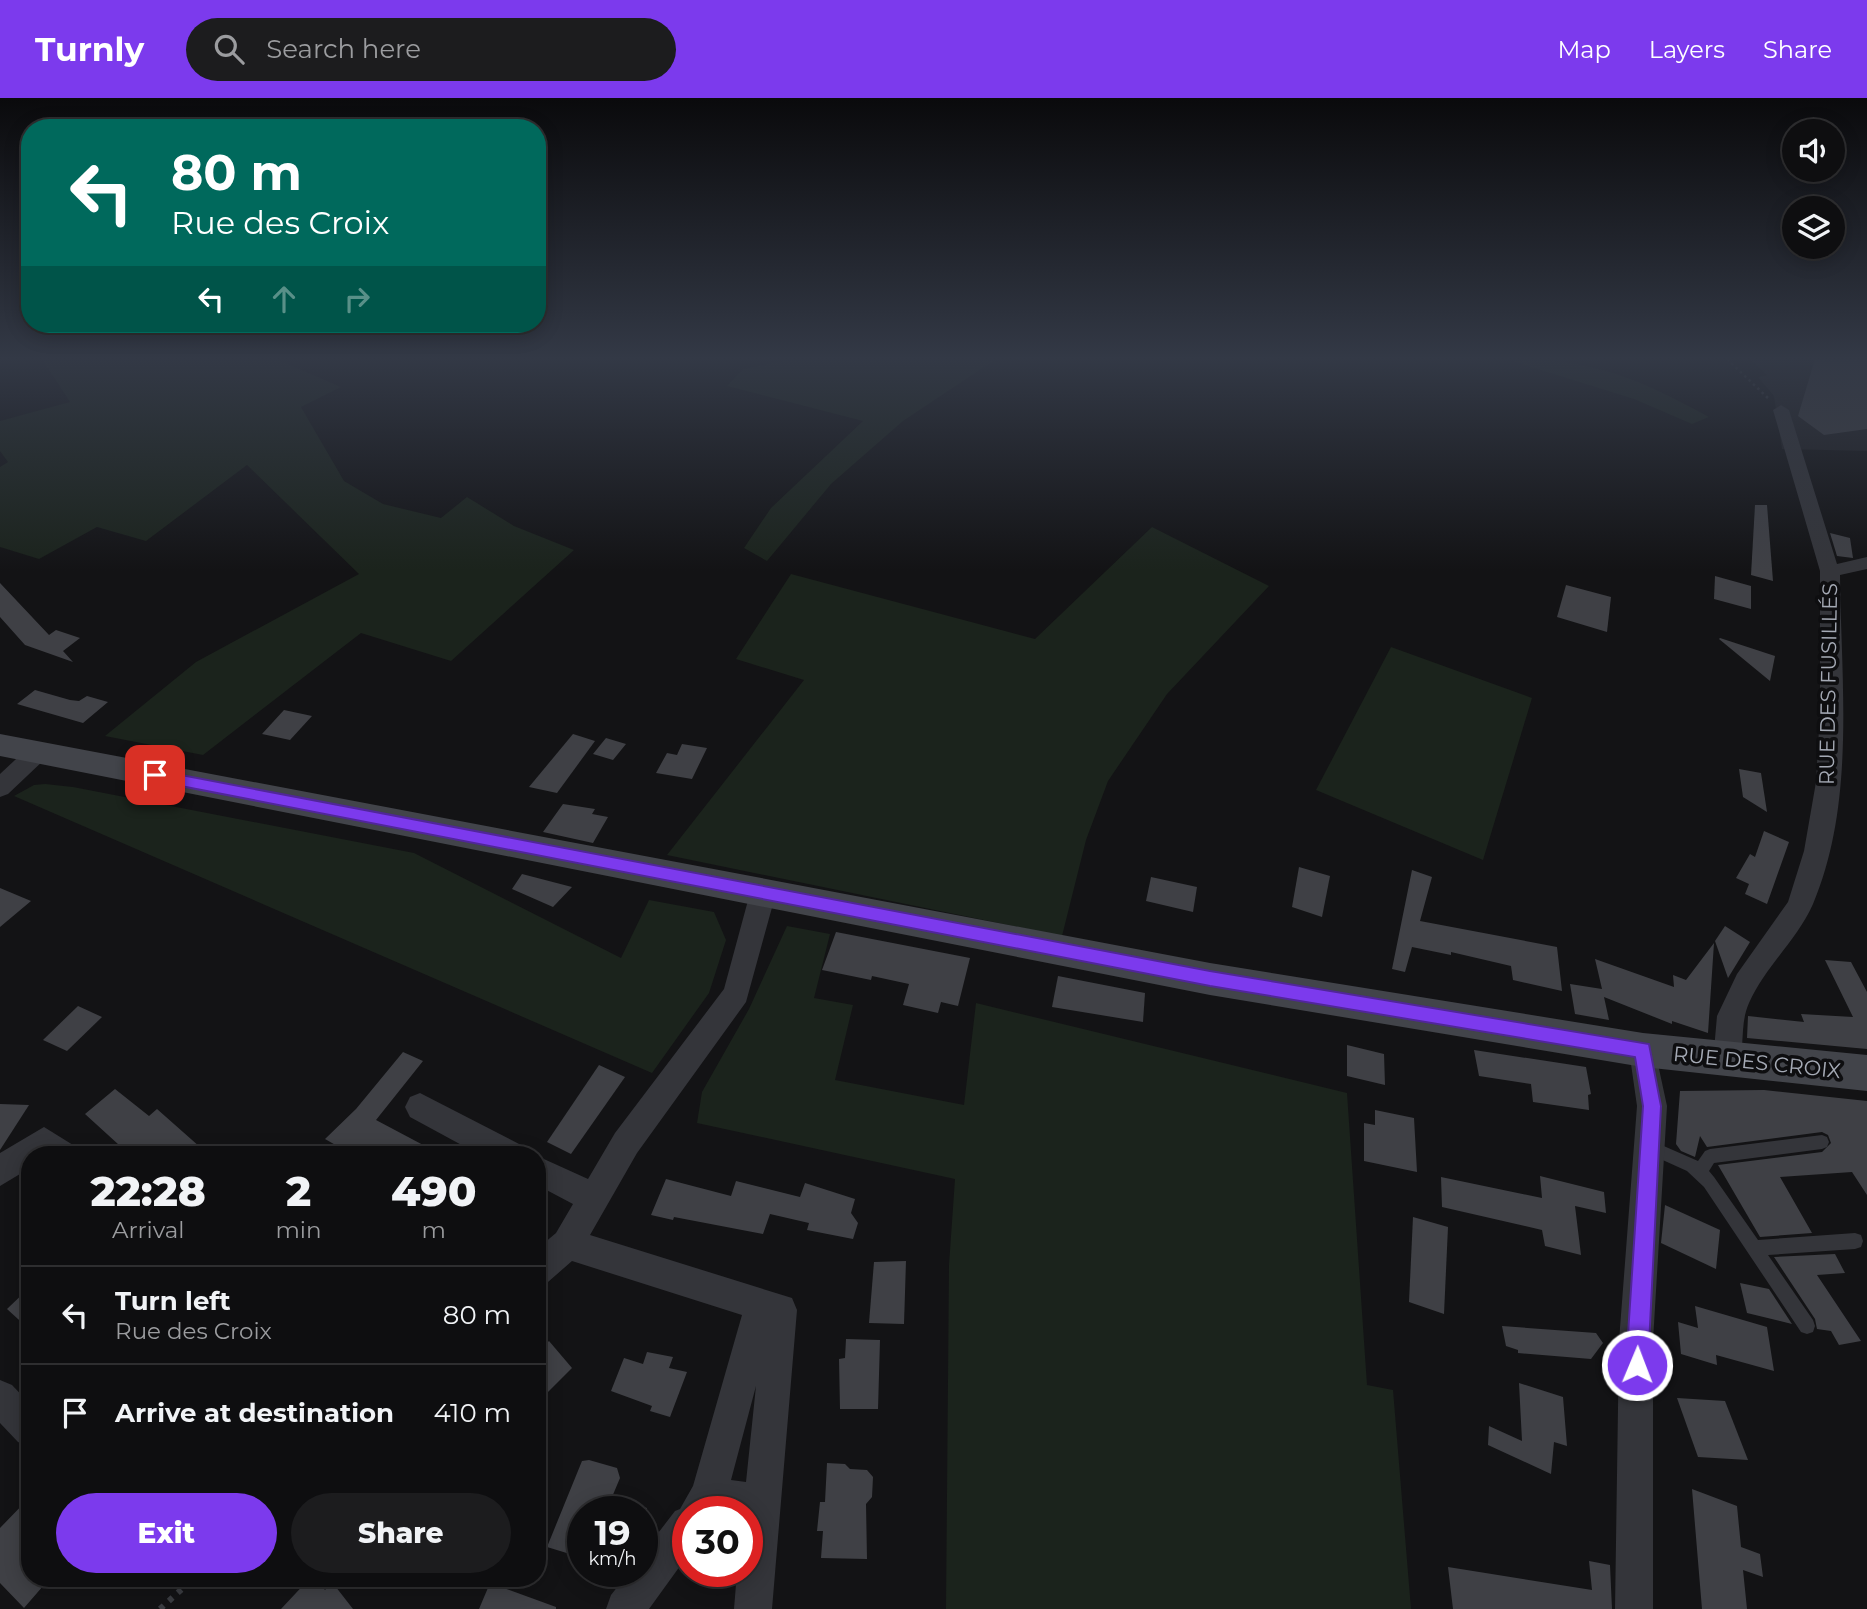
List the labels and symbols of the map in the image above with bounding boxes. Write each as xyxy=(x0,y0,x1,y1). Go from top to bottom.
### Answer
street label: RUE DES FUSILLÉS xyxy=(1814,583,1842,785)
pin xyxy=(125,745,185,805)
street label: RUE DES CROIX xyxy=(1672,1041,1842,1083)
position arrow xyxy=(1600,1328,1674,1402)
speed limit sign: 30 xyxy=(672,1496,763,1587)

